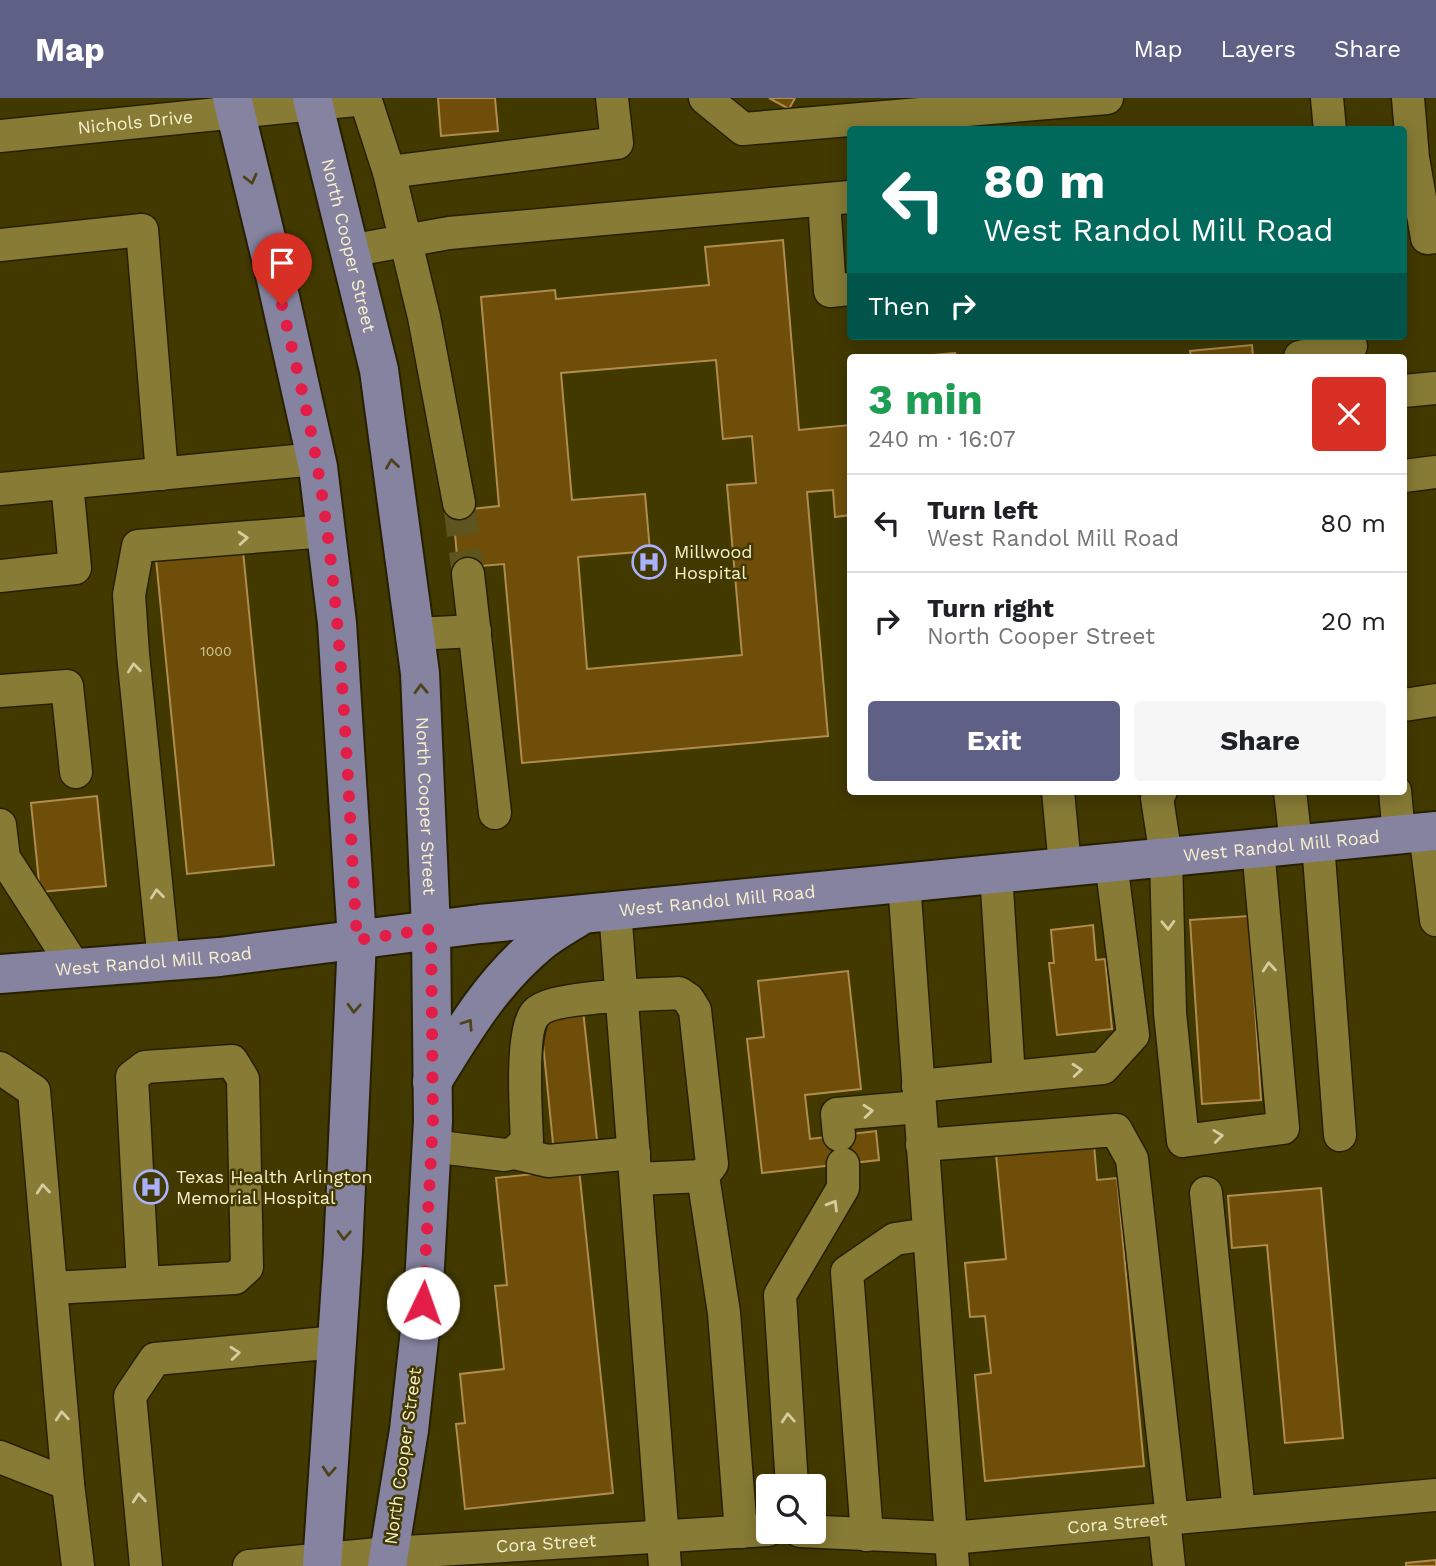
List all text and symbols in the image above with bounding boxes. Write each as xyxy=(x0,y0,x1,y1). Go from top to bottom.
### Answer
text: Map xyxy=(35,30,105,69)
text: Map xyxy=(1134,35,1182,63)
text: Layers xyxy=(1220,35,1296,63)
text: Share xyxy=(1334,35,1401,63)
street label: Nichols Drive xyxy=(76,105,194,138)
text: 80 m xyxy=(983,152,1105,210)
icon: left xyxy=(868,154,959,245)
street label: North Cooper Street xyxy=(317,156,380,335)
one-way arrow xyxy=(243,173,257,185)
text: West Randol Mill Road xyxy=(983,211,1334,249)
pin xyxy=(252,233,312,305)
icon: arrive xyxy=(263,244,301,282)
icon: right xyxy=(944,287,982,325)
text: Then xyxy=(868,291,930,321)
text: 3 min xyxy=(868,375,983,424)
button: close xyxy=(1312,377,1386,451)
text: 240 m · 16:07 xyxy=(868,426,1016,453)
one-way arrow xyxy=(385,458,400,469)
text: Turn left xyxy=(927,495,1038,525)
icon: left xyxy=(868,504,906,542)
text: 80 m xyxy=(1320,508,1386,538)
text: West Randol Mill Road xyxy=(927,525,1179,552)
one-way arrow xyxy=(238,531,249,546)
place label: Millwood Hospital xyxy=(674,541,753,583)
hospital icon: Millwood Hospital xyxy=(630,543,668,581)
text: Turn right xyxy=(927,593,1054,623)
icon: right xyxy=(868,602,906,640)
text: 20 m xyxy=(1321,606,1386,636)
text: North Cooper Street xyxy=(927,623,1155,650)
house number: 1000 xyxy=(200,643,232,659)
one-way arrow xyxy=(127,662,142,673)
one-way arrow xyxy=(414,683,429,694)
button: Exit xyxy=(868,701,1120,781)
button: Share xyxy=(1134,701,1386,781)
street label: North Cooper Street xyxy=(412,716,441,896)
street label: West Randol Mill Road xyxy=(1182,826,1381,866)
street label: West Randol Mill Road xyxy=(618,880,816,920)
one-way arrow xyxy=(149,888,164,900)
one-way arrow xyxy=(1160,920,1175,931)
street label: West Randol Mill Road xyxy=(54,942,253,980)
one-way arrow xyxy=(1262,961,1277,972)
one-way arrow xyxy=(346,1002,361,1013)
one-way arrow xyxy=(460,1018,473,1031)
one-way arrow xyxy=(1072,1063,1083,1078)
one-way arrow xyxy=(862,1104,873,1119)
one-way arrow xyxy=(1212,1129,1224,1144)
place label: Texas Health Arlington Memorial Hospital xyxy=(176,1166,373,1208)
hospital icon: Texas Health Arlington Memorial Hospital xyxy=(132,1168,170,1206)
one-way arrow xyxy=(35,1183,50,1195)
one-way arrow xyxy=(825,1200,838,1212)
one-way arrow xyxy=(336,1230,351,1241)
position arrow xyxy=(386,1266,460,1340)
one-way arrow xyxy=(230,1346,241,1361)
street label: North Cooper Street xyxy=(380,1366,425,1546)
one-way arrow xyxy=(55,1410,70,1421)
one-way arrow xyxy=(781,1412,796,1423)
one-way arrow xyxy=(322,1466,337,1477)
map controls xyxy=(756,1474,826,1544)
button: search xyxy=(756,1474,826,1544)
one-way arrow xyxy=(132,1492,147,1504)
street label: Cora Street xyxy=(1066,1508,1169,1538)
street label: Cora Street xyxy=(495,1529,597,1556)

